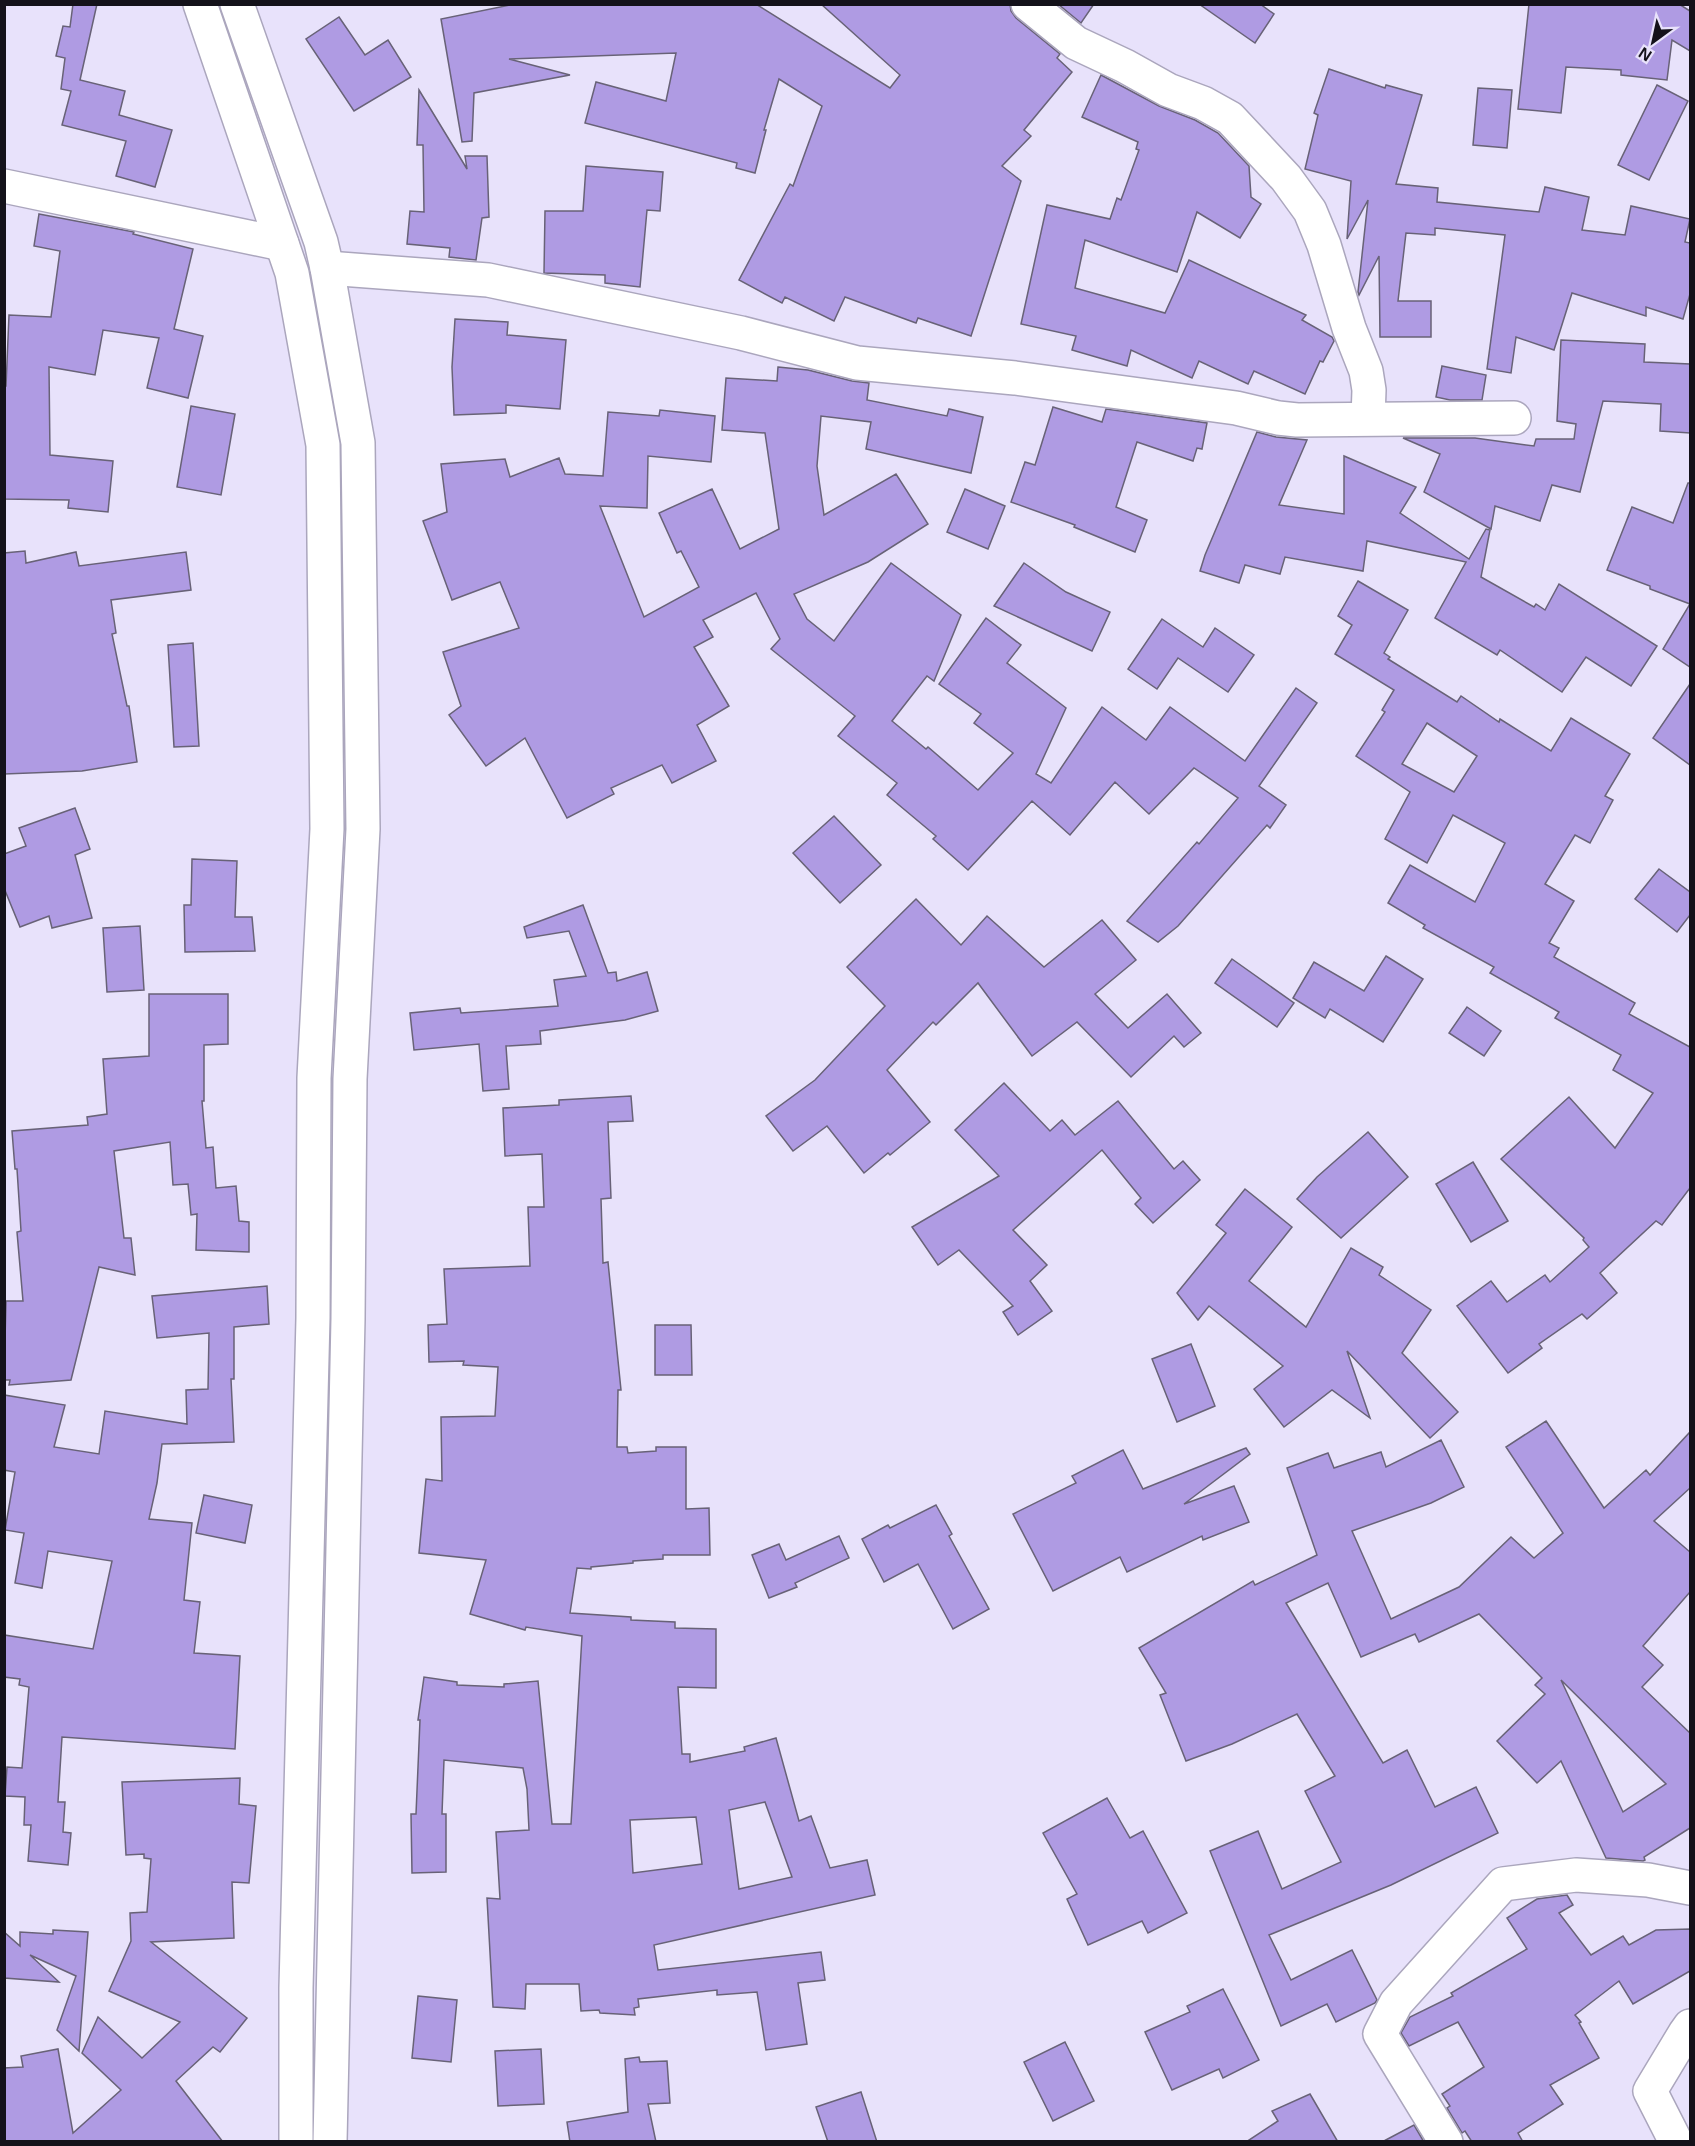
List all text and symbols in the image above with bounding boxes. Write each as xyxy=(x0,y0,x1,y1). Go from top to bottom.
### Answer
north arrow xyxy=(1623,12,1683,72)
text: N xyxy=(1636,44,1655,64)

